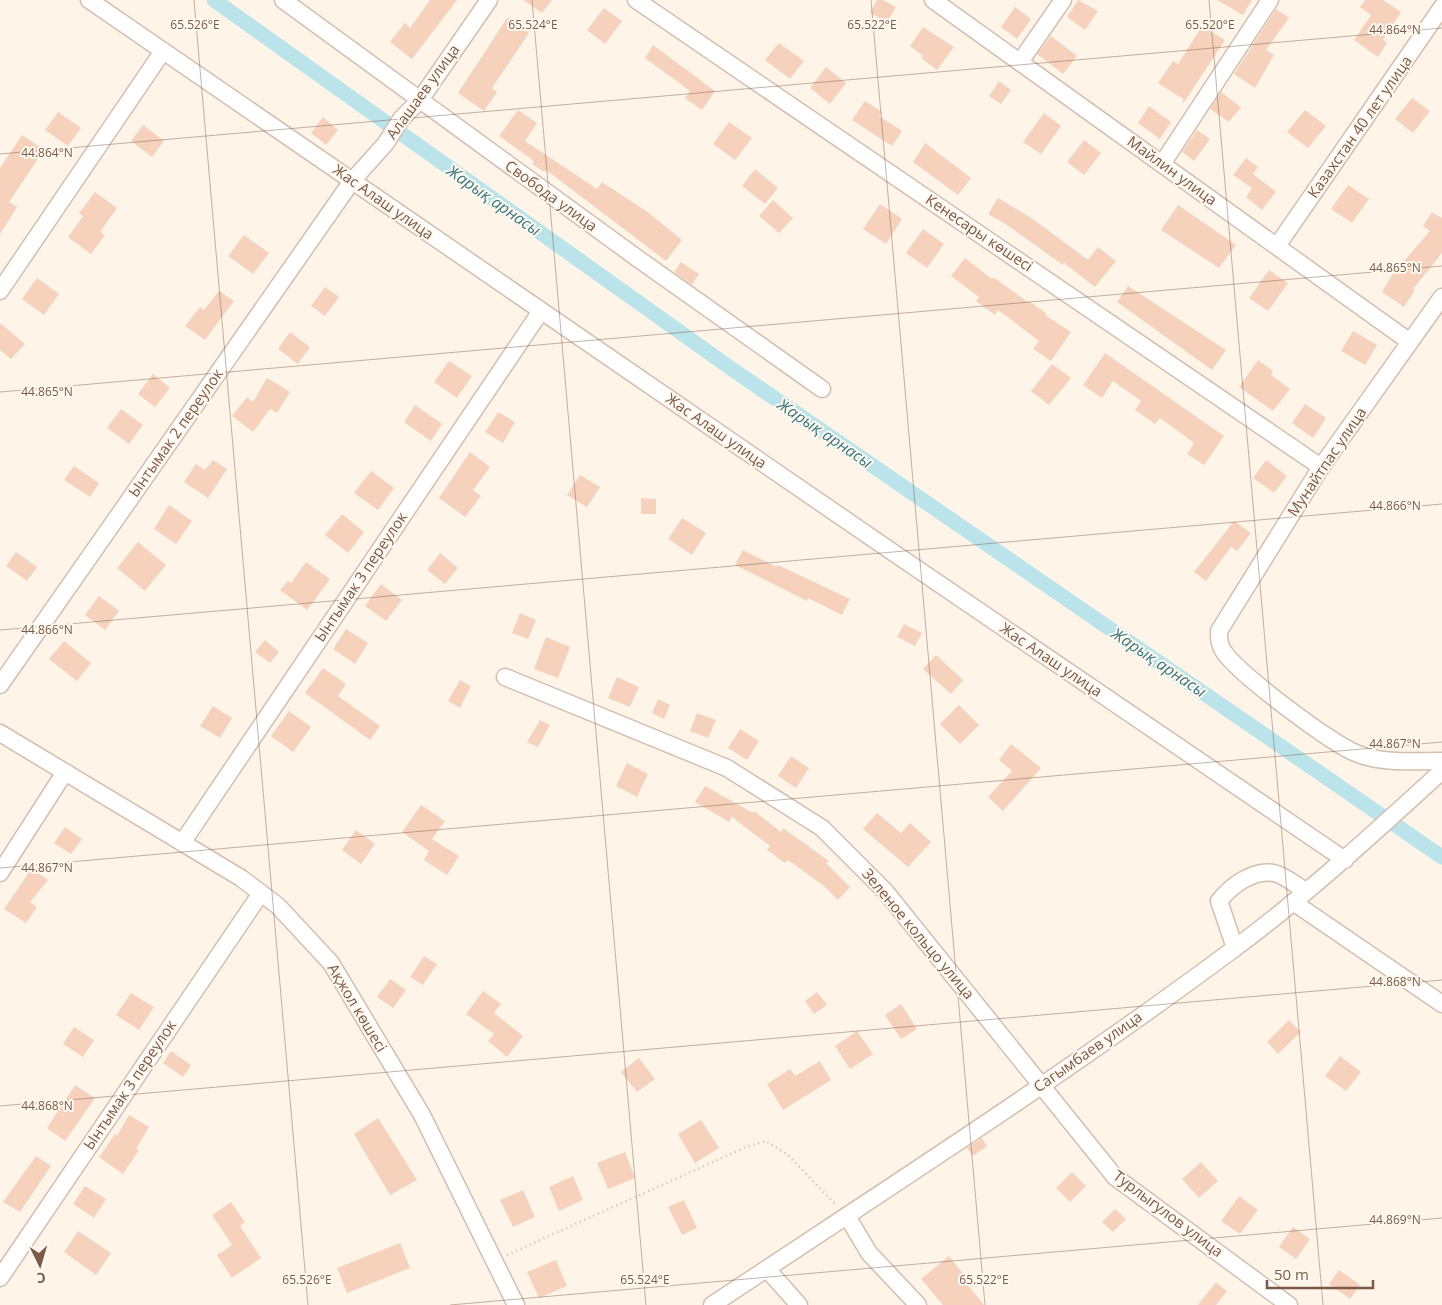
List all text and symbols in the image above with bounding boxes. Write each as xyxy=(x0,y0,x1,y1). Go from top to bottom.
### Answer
text: 65.526°E xyxy=(170,16,220,33)
text: 65.524°E xyxy=(508,16,558,33)
text: 65.522°E xyxy=(847,16,897,33)
text: 65.520°E xyxy=(1185,16,1235,33)
text: 44.864°N xyxy=(1369,21,1421,38)
street label: Алашаев улица xyxy=(381,40,463,143)
street label: Казахстан 40 лет улица xyxy=(1302,51,1416,201)
street label: Майлин улица xyxy=(1124,131,1221,210)
text: 44.864°N xyxy=(21,144,73,161)
street label: Свобода улица xyxy=(502,155,602,235)
street label: Жас Алаш улица xyxy=(329,159,438,244)
water label: Жарық арнасы xyxy=(442,159,546,241)
street label: Кенесары көшесі xyxy=(922,189,1037,275)
text: 44.865°N xyxy=(1369,259,1421,276)
street label: Ынтымак 2 переулок xyxy=(123,364,227,501)
text: 44.865°N xyxy=(21,383,73,400)
street label: Жас Алаш улица xyxy=(662,388,771,473)
water label: Жарық арнасы xyxy=(772,392,877,473)
street label: Мунайтпас улица xyxy=(1282,403,1370,520)
text: 44.866°N xyxy=(1369,497,1421,514)
street label: Ынтымак 3 переулок xyxy=(309,507,411,645)
street label: Жас Алаш улица xyxy=(997,618,1106,701)
text: 44.866°N xyxy=(21,621,73,638)
water label: Жарық арнасы xyxy=(1106,621,1211,702)
text: 44.867°N xyxy=(1369,735,1421,752)
text: 44.867°N xyxy=(21,859,73,876)
street label: Зеленое кольцо улица xyxy=(858,864,979,1003)
street label: Ақжол көшесі xyxy=(324,960,392,1055)
text: 44.868°N xyxy=(1369,973,1421,990)
street label: Сагымбаев улица xyxy=(1029,1006,1146,1096)
street label: Ынтымак 3 переулок xyxy=(78,1015,180,1153)
text: 44.868°N xyxy=(21,1097,73,1114)
street label: Турлыгулов улица xyxy=(1110,1165,1228,1261)
text: 44.869°N xyxy=(1369,1211,1421,1228)
north arrow xyxy=(15,1240,65,1290)
scale bar xyxy=(1267,1258,1373,1290)
text: 50 m xyxy=(1274,1264,1309,1284)
text: С xyxy=(36,1269,46,1288)
text: 65.526°E xyxy=(282,1271,332,1288)
text: 65.524°E xyxy=(620,1271,670,1288)
text: 65.522°E xyxy=(959,1271,1009,1288)

